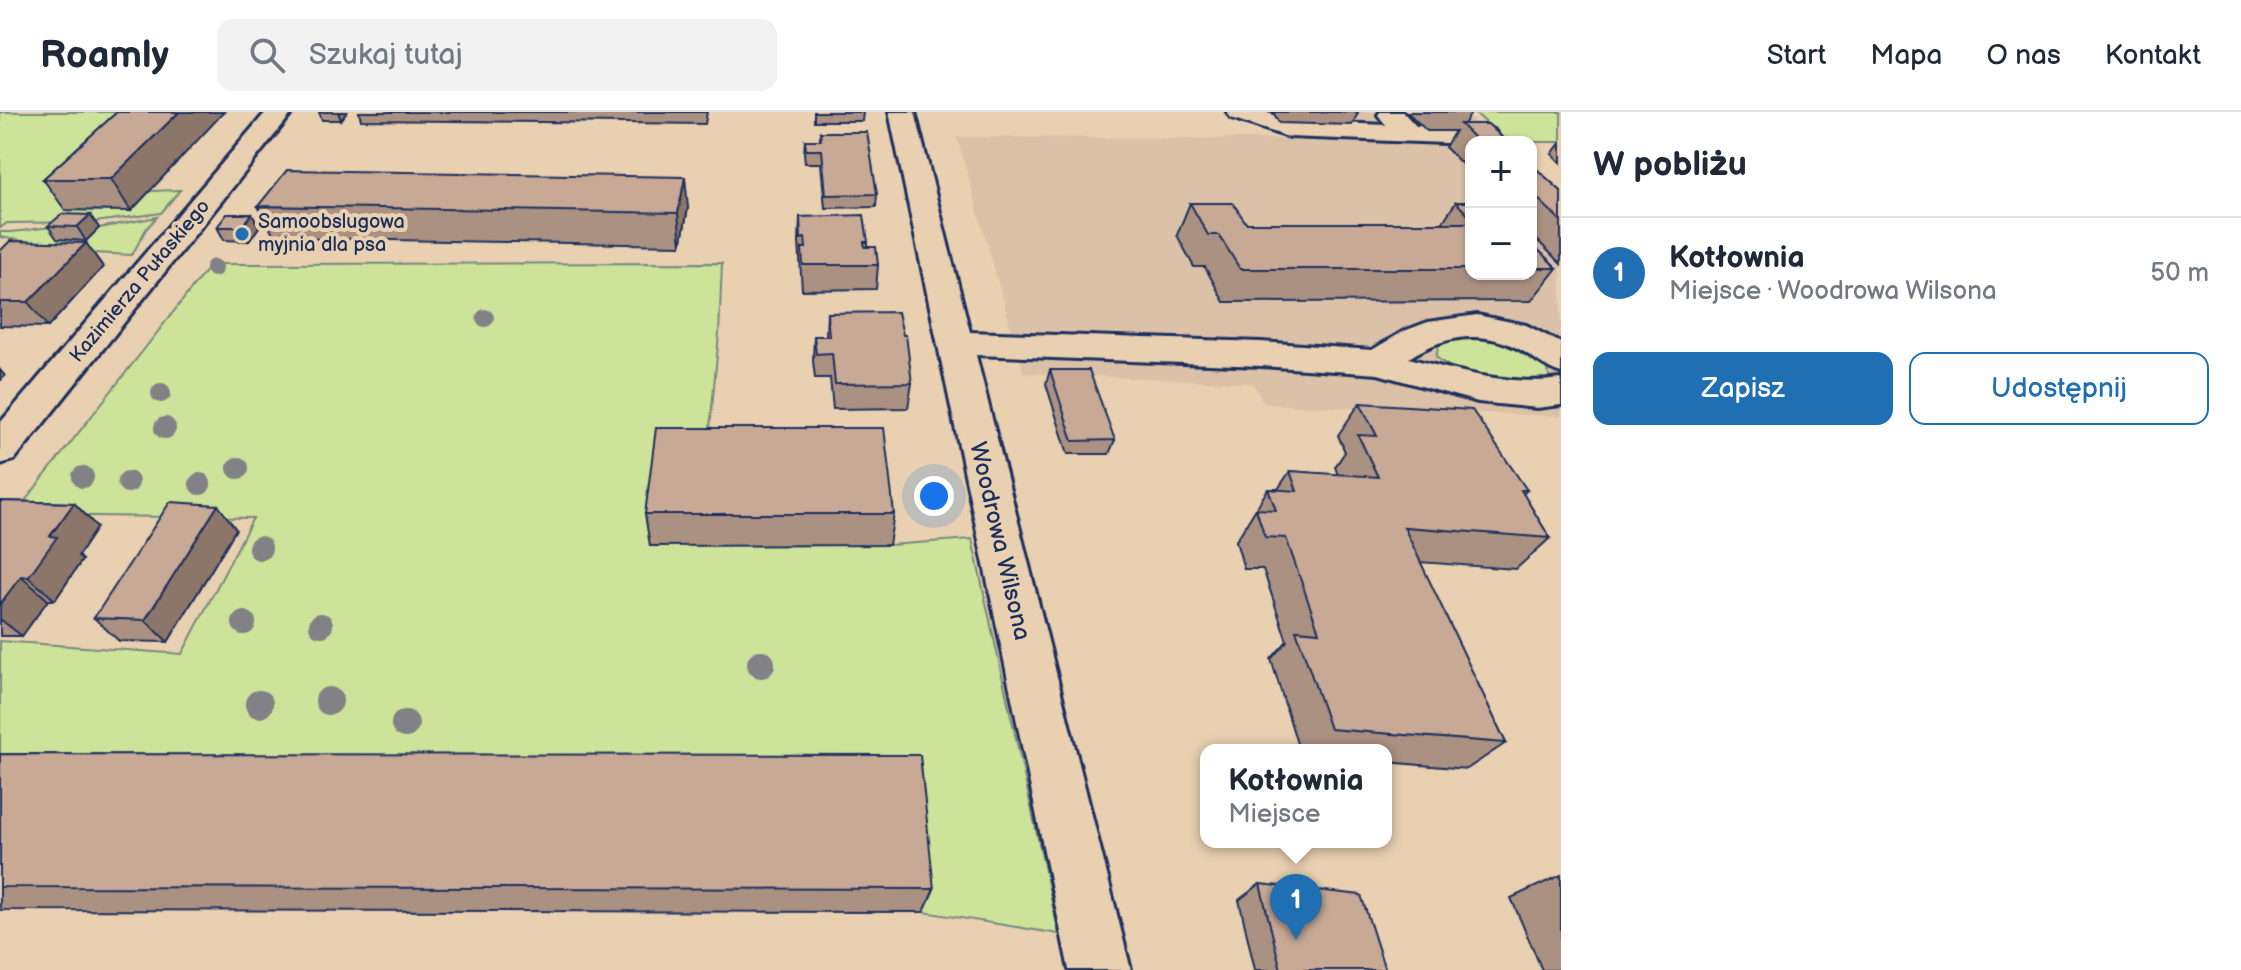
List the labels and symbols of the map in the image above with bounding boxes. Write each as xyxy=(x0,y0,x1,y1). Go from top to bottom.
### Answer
street label: Kazimierza Pułaskiego xyxy=(65,195,215,367)
place label: Samoobslugowa myjnia dla psa xyxy=(258,210,405,257)
marker: Samoobslugowa myjnia dla psa xyxy=(233,225,251,243)
street label: Woodrowa Wilsona xyxy=(963,439,1037,643)
your location xyxy=(914,476,954,516)
pin: 1 xyxy=(1270,874,1322,940)

